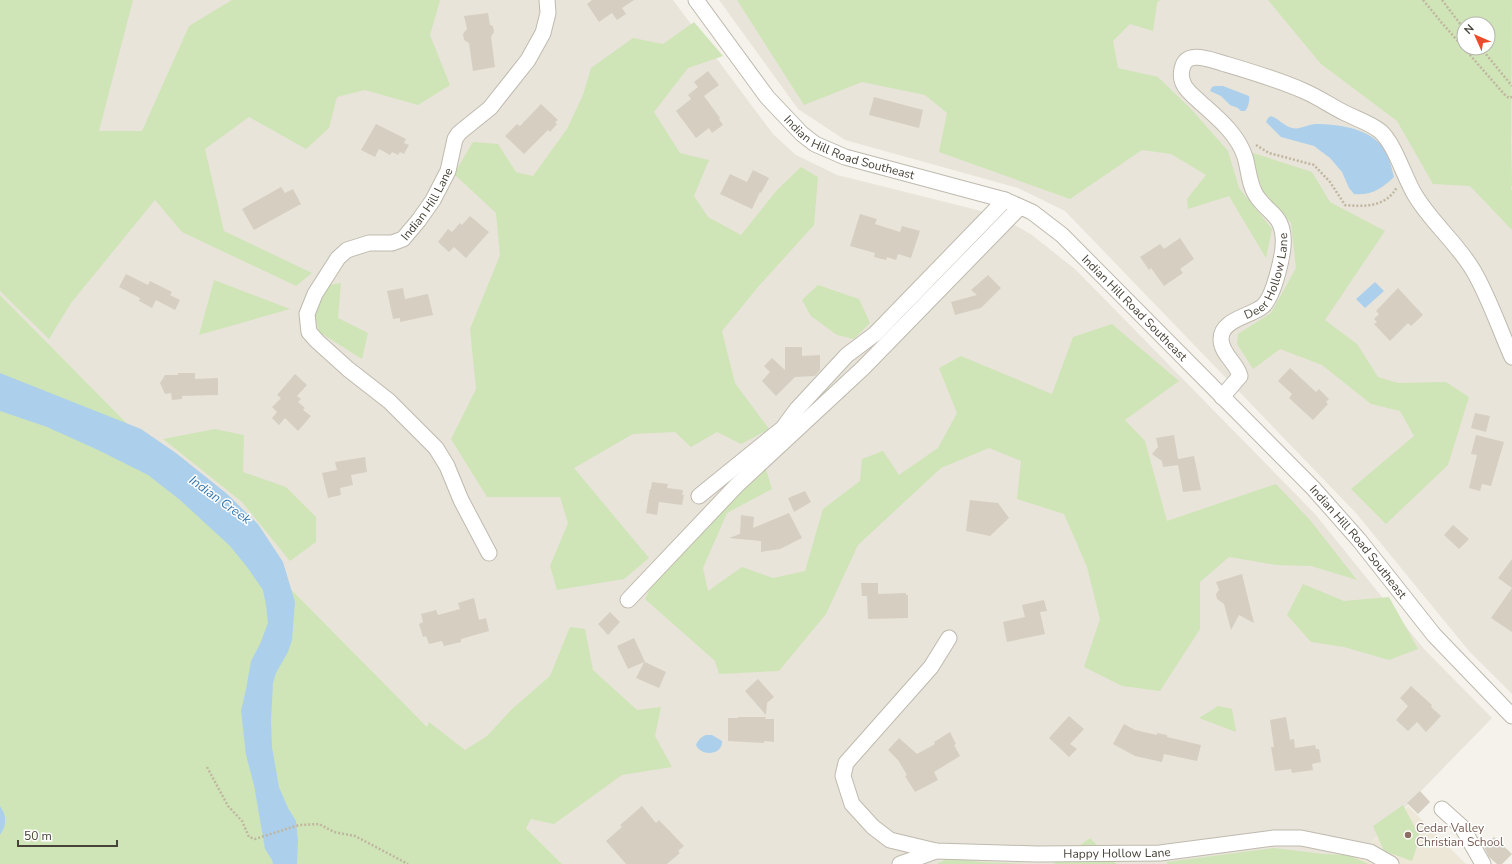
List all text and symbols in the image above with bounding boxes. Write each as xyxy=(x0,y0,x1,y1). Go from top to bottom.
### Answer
north arrow xyxy=(1456,16,1496,56)
text: N xyxy=(1461,21,1477,37)
street label: Indian Hill Road Southeast xyxy=(780,112,917,184)
street label: Indian Hill Lane xyxy=(397,165,456,244)
street label: Deer Hollow Lane xyxy=(1241,232,1291,323)
street label: Indian Hill Road Southeast xyxy=(1078,251,1191,365)
water label: Indian Creek xyxy=(185,471,255,529)
street label: Indian Hill Road Southeast xyxy=(1306,482,1411,603)
place label: Cedar Valley Christian School xyxy=(1416,820,1504,850)
scale bar xyxy=(18,822,117,848)
text: 50 m xyxy=(24,828,52,844)
marker: Cedar Valley Christian School xyxy=(1403,830,1413,840)
street label: Happy Hollow Lane xyxy=(1063,844,1172,862)

